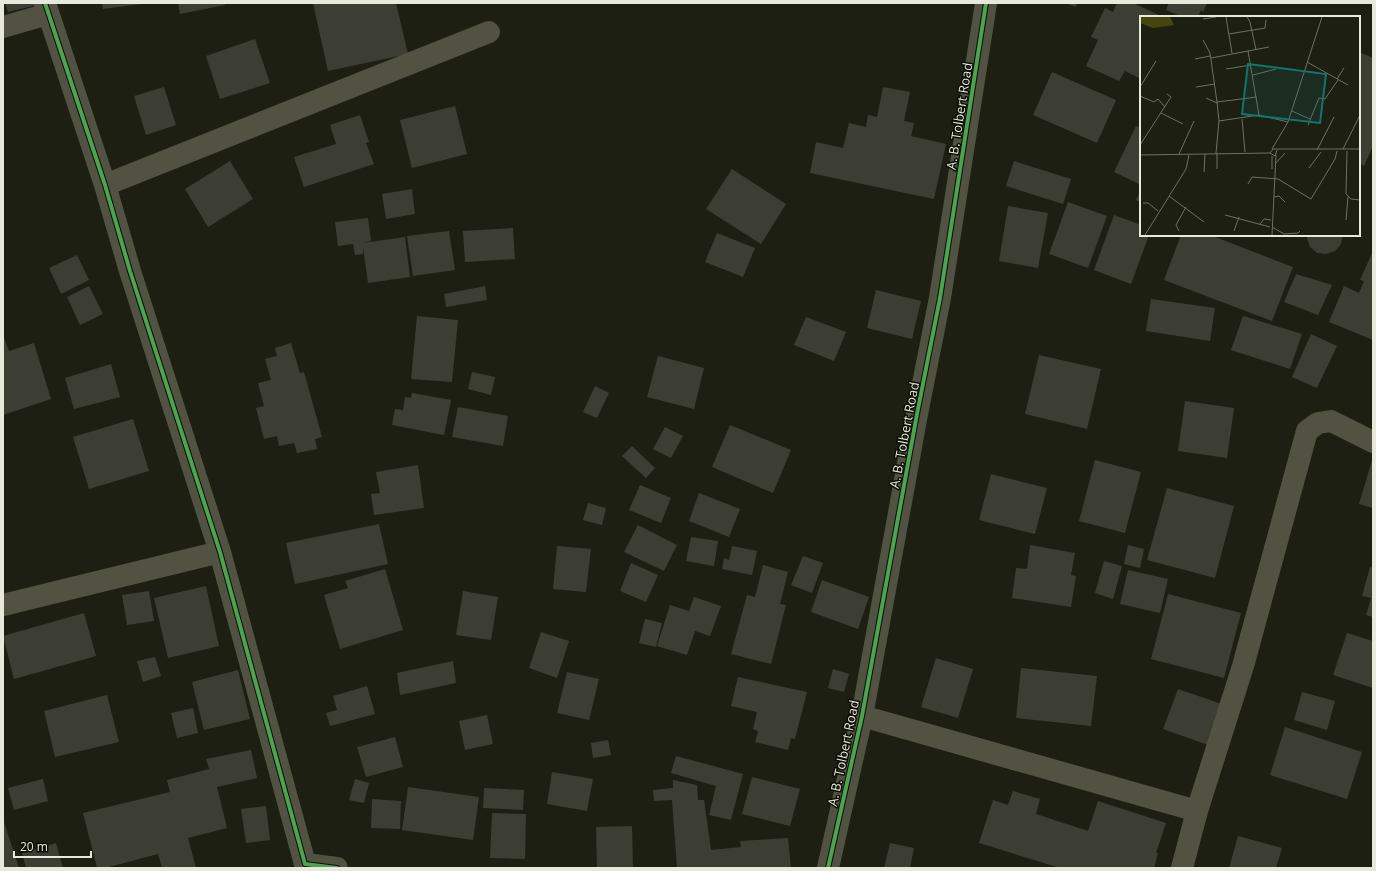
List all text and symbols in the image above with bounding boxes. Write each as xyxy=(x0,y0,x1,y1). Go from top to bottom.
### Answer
inset map xyxy=(1140,16,1360,236)
street label: A. B. Tolbert Road xyxy=(942,61,976,171)
street label: A. B. Tolbert Road xyxy=(885,380,923,490)
street label: A. B. Tolbert Road xyxy=(823,698,863,808)
scale bar xyxy=(14,833,91,859)
text: 20 m xyxy=(20,838,48,855)

